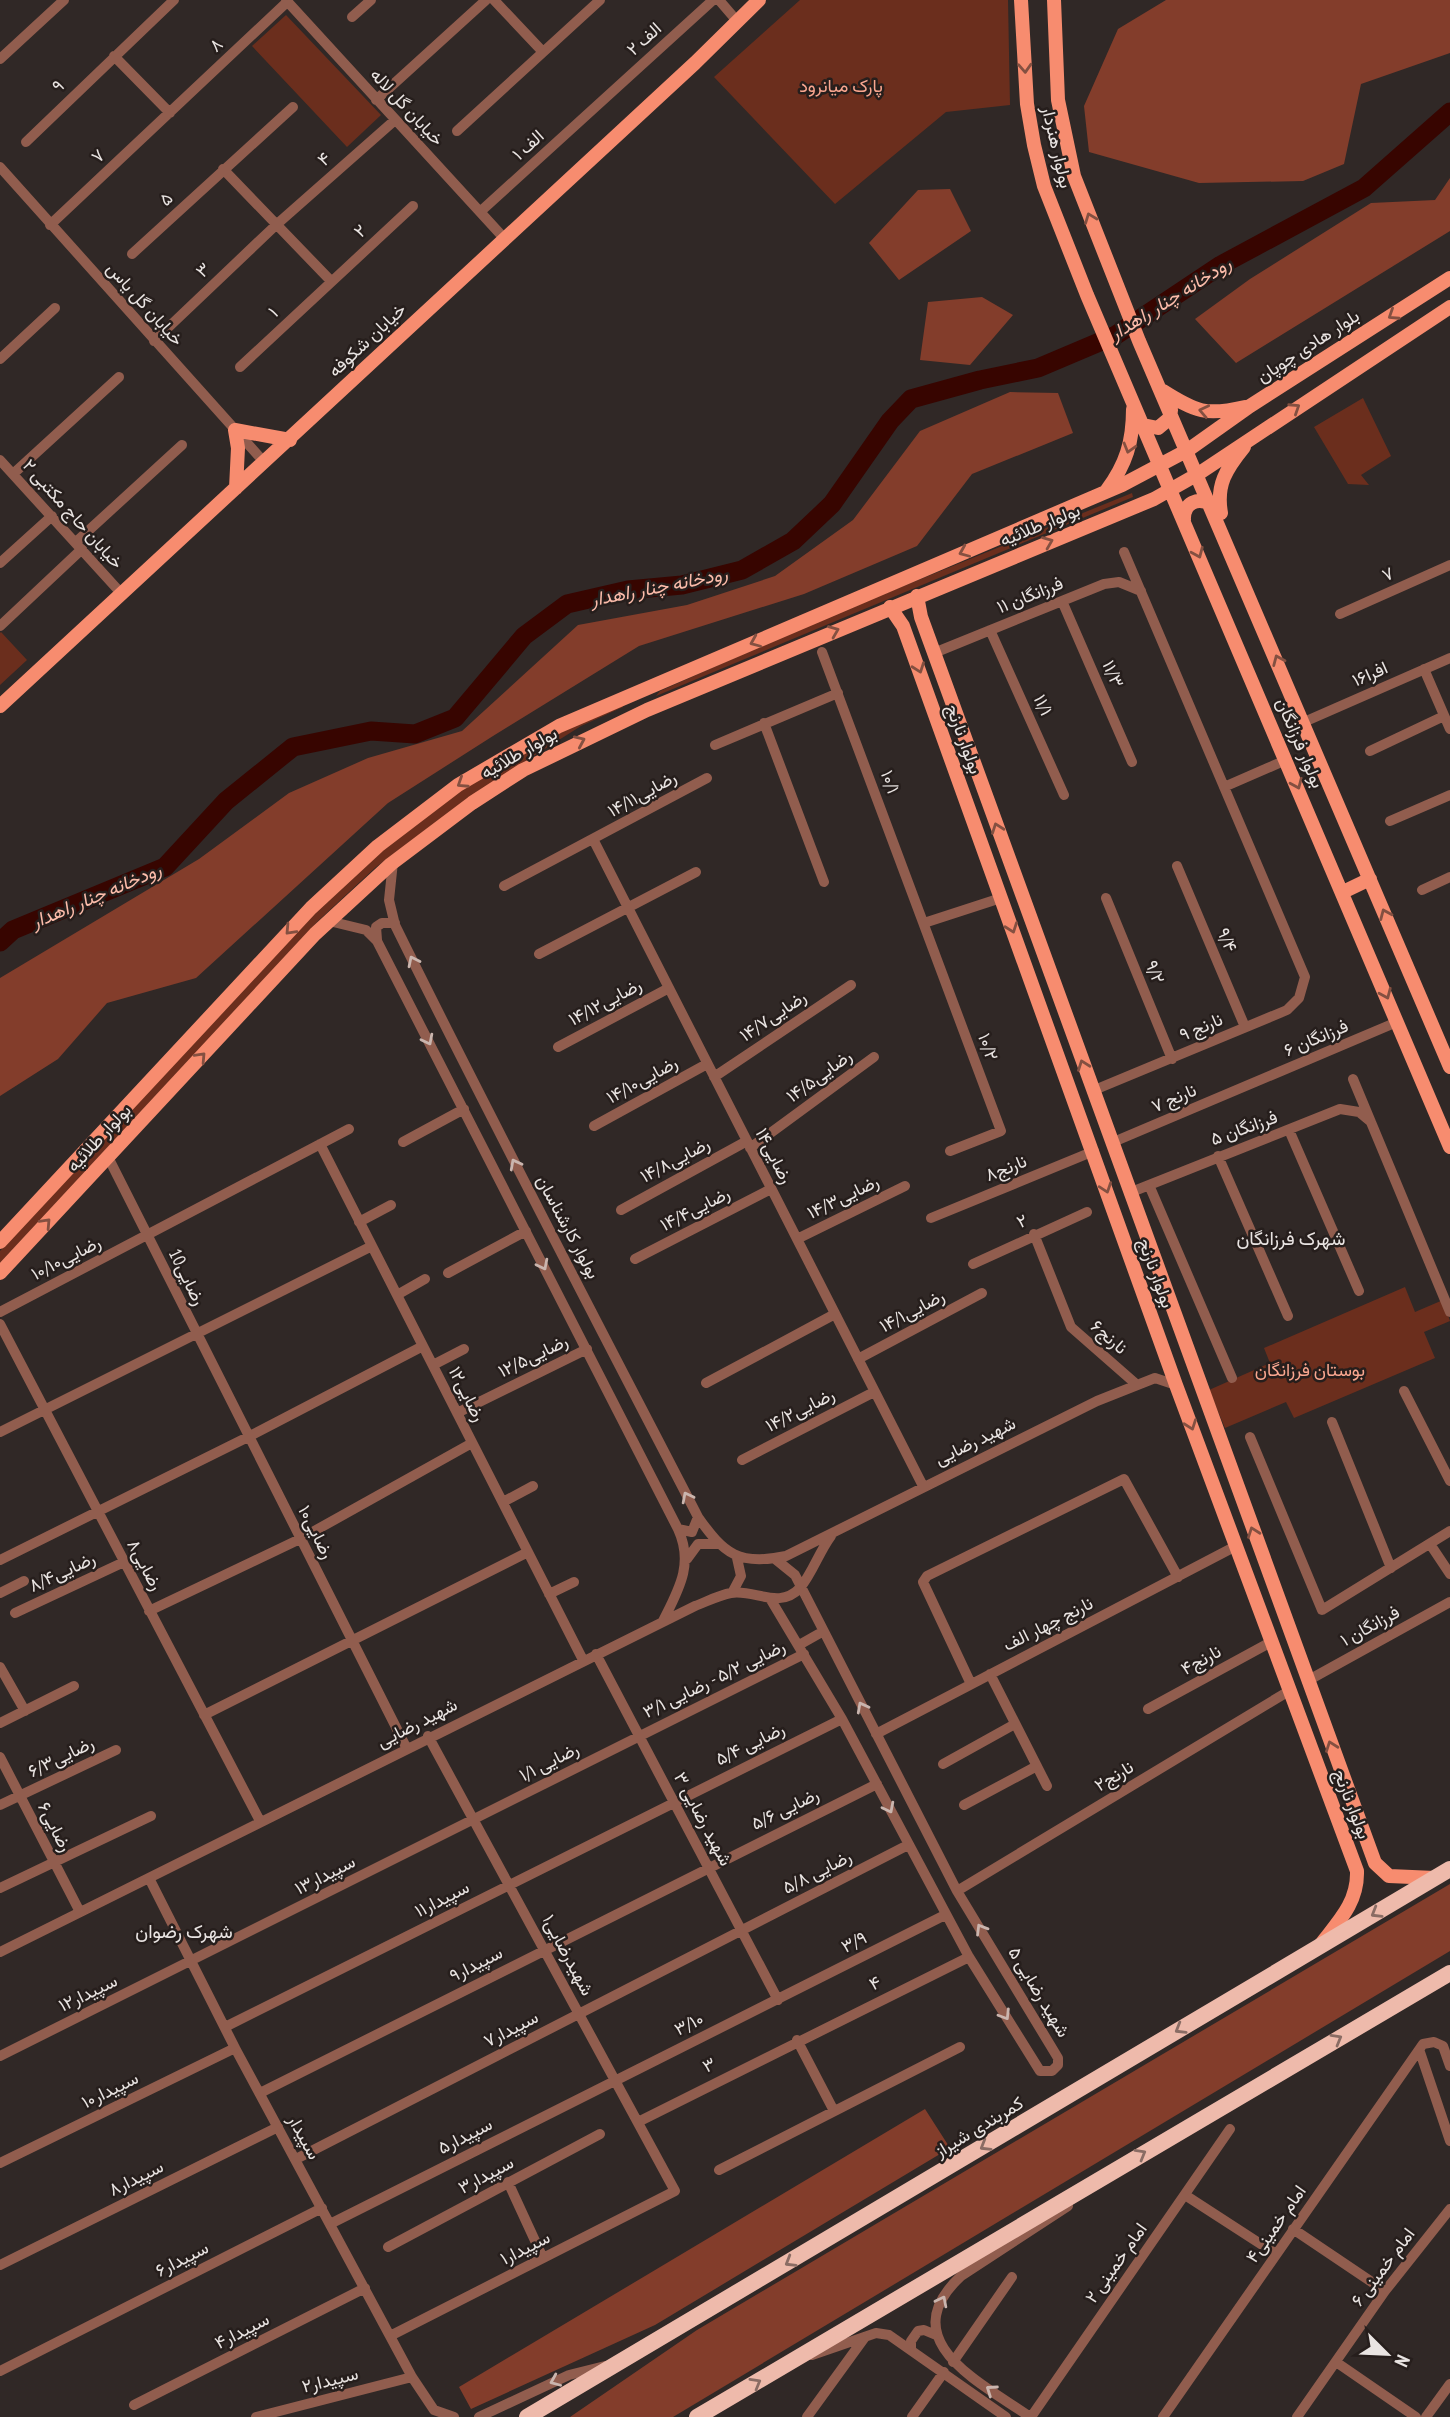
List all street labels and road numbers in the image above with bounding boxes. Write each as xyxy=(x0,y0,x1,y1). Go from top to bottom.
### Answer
street label: ۲ الف xyxy=(621,17,666,60)
street label: ۸ xyxy=(204,33,227,57)
street label: خیابان گل لاله xyxy=(366,63,449,150)
street label: ۹ xyxy=(47,74,69,97)
street label: بولوار هنردار xyxy=(1037,103,1078,190)
street label: ۱ الف xyxy=(507,124,548,165)
street label: ۷ xyxy=(86,144,109,168)
street label: ۴ xyxy=(312,147,335,171)
street label: ۵ xyxy=(154,187,177,211)
street label: ۲ xyxy=(348,219,371,242)
street label: خیابان گل یاس xyxy=(102,257,189,350)
street label: ۳ xyxy=(190,257,215,282)
street label: خیابان شکوفه xyxy=(323,298,410,382)
street label: ۱ xyxy=(263,301,282,322)
street label: بلوار هادی چوپان xyxy=(1252,304,1364,388)
street label: خیابان حاج مکتبی ۲ xyxy=(17,454,129,574)
street label: بولوار طلائیه xyxy=(996,498,1083,551)
street label: ۷ xyxy=(1378,561,1397,586)
street label: فرزانگان ۱۱ xyxy=(993,571,1066,618)
street label: ۱۶افرا xyxy=(1349,656,1391,691)
street label: ۱۱/۳ xyxy=(1097,657,1130,691)
street label: ۱۱/۱ xyxy=(1029,691,1058,719)
street label: بولوار فرزانگان xyxy=(1271,694,1330,791)
street label: بولوار نارنج xyxy=(940,701,988,777)
street label: بولوار طلائیه xyxy=(476,721,561,784)
street label: رضایی۱۴/۱۱ xyxy=(603,765,680,822)
street label: ۱۰/۱ xyxy=(876,767,905,797)
street label: ۹/۴ xyxy=(1212,924,1243,955)
street label: ۹/۲ xyxy=(1140,957,1171,987)
street label: رضایی۱۴/۱۲ xyxy=(564,973,645,1030)
street label: رضایی۱۴/۷ xyxy=(735,985,811,1046)
street label: نارنج ۹ xyxy=(1176,1007,1226,1047)
street label: فرزانگان ۶ xyxy=(1280,1014,1352,1061)
street label: ۱۰/۲ xyxy=(973,1030,1004,1064)
street label: رضایی۱۴/۵ xyxy=(781,1044,856,1107)
street label: رضایی۱۴/۱۰ xyxy=(602,1051,681,1108)
street label: نارنج ۷ xyxy=(1148,1078,1200,1118)
street label: بولوار طلائیه xyxy=(61,1099,136,1176)
street label: فرزانگان ۵ xyxy=(1207,1105,1280,1150)
street label: رضایی۱۴ xyxy=(751,1124,798,1188)
street label: رضایی۱۴/۸ xyxy=(636,1132,714,1187)
street label: نارنج۸ xyxy=(982,1149,1030,1187)
street label: رضایی۱۴/۳ xyxy=(803,1169,882,1224)
street label: بولوار کارشناسان xyxy=(531,1171,605,1283)
street label: رضایی۱۴/۴ xyxy=(656,1181,734,1236)
street label: ۲ xyxy=(1013,1208,1031,1233)
street label: رضایی۱۰/۱۰ xyxy=(27,1230,104,1285)
street label: بولوار نارنج xyxy=(1132,1235,1180,1311)
street label: رضایی10 xyxy=(164,1245,211,1309)
street label: ۱۴/۱رضایی xyxy=(875,1284,948,1337)
street label: نارنج۶ xyxy=(1086,1314,1132,1360)
street label: رضایی۱۲/۵ xyxy=(494,1329,571,1382)
street label: رضایی۱۲ xyxy=(444,1362,491,1425)
street label: رضایی۱۴/۲ xyxy=(761,1382,838,1437)
street label: شهید رضایی xyxy=(930,1411,1019,1470)
street label: رضایی۱۰ xyxy=(293,1501,340,1562)
street label: رضایی۸ xyxy=(122,1535,168,1594)
street label: رضایی۸/۴ xyxy=(25,1546,99,1597)
street label: نارنج چهار الف xyxy=(999,1591,1097,1657)
street label: فرزانگان ۱ xyxy=(1336,1600,1403,1651)
street label: رضایی ۵/۲ - رضایی ۳/۱ xyxy=(639,1634,789,1723)
street label: نارنج۴ xyxy=(1177,1639,1225,1681)
street label: شهید رضایی xyxy=(373,1692,461,1753)
street label: رضایی ۵/۴ xyxy=(711,1717,788,1770)
street label: رضایی۶/۳ xyxy=(24,1731,97,1782)
street label: رضایی ۱/۱ xyxy=(515,1737,582,1786)
street label: نارنج۲ xyxy=(1090,1755,1138,1797)
street label: بولوار نارنج xyxy=(1328,1766,1376,1842)
street label: شهید رضایی ۳ xyxy=(669,1768,738,1870)
street label: رضایی ۵/۶ xyxy=(747,1782,823,1835)
street label: رضایی۶ xyxy=(33,1798,78,1856)
street label: رضایی ۵/۸ xyxy=(778,1844,855,1899)
street label: سپیدار۱۳ xyxy=(291,1850,359,1900)
street label: سپیدار۱۱ xyxy=(411,1875,473,1923)
street label: شهیدرضایی۱ xyxy=(537,1910,599,1999)
street label: ۳/۹ xyxy=(837,1925,871,1958)
street label: سپیدار۹ xyxy=(445,1940,507,1988)
street label: شهید رضایی ۵ xyxy=(1003,1942,1076,2041)
street label: سپیدار۱۲ xyxy=(55,1969,121,2017)
street label: ۴ xyxy=(865,1970,884,1995)
street label: سپیدار۷ xyxy=(480,2005,542,2053)
street label: ۳/۱۰ xyxy=(670,2007,707,2040)
street label: ۳ xyxy=(698,2052,719,2077)
street label: سپیدار۱۰ xyxy=(78,2066,142,2114)
street label: کمربندی شیراز xyxy=(929,2091,1027,2163)
street label: سپیدار xyxy=(281,2109,326,2164)
street label: سپیدار۵ xyxy=(434,2112,496,2160)
street label: سپیدار۳ xyxy=(454,2150,518,2200)
street label: سپیدار۸ xyxy=(104,2154,168,2202)
street label: امام خمینی۴ xyxy=(1240,2180,1312,2268)
street label: امام خمینی ۲ xyxy=(1080,2218,1152,2308)
street label: امام خمینی ۶ xyxy=(1346,2223,1420,2311)
street label: سپیدار۱ xyxy=(496,2225,554,2271)
street label: سپیدار۶ xyxy=(151,2235,213,2283)
street label: سپیدار۴ xyxy=(211,2307,273,2355)
street label: سپیدار۲ xyxy=(299,2361,361,2399)

